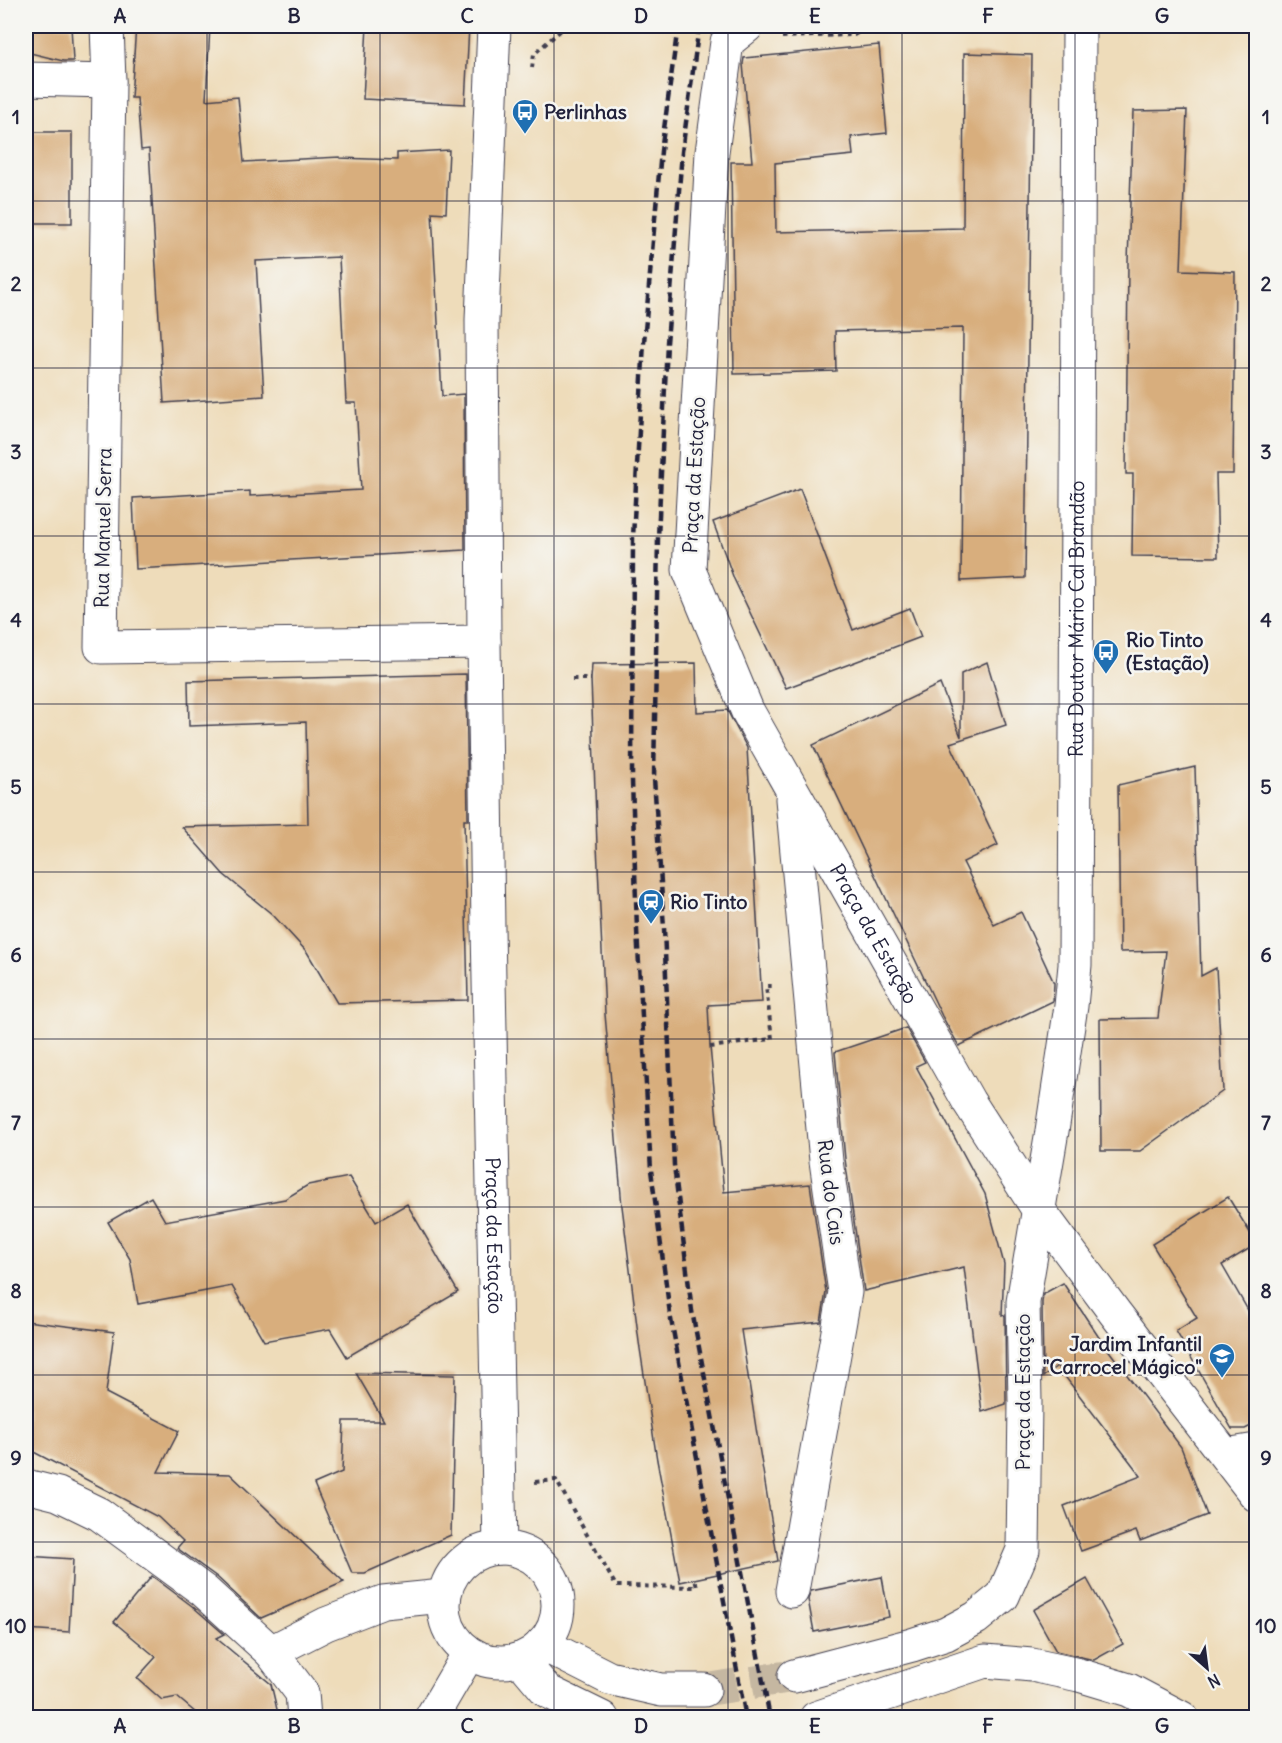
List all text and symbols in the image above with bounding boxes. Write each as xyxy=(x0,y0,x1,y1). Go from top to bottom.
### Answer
text: A xyxy=(114,3,127,28)
text: B xyxy=(287,3,301,28)
text: C xyxy=(460,3,474,28)
text: D xyxy=(634,3,648,28)
text: E xyxy=(809,3,821,28)
text: F xyxy=(982,3,994,28)
text: G xyxy=(1155,3,1169,28)
bus stop icon: Perlinhas xyxy=(510,97,540,135)
place label: Perlinhas xyxy=(544,99,627,124)
text: 1 xyxy=(12,104,20,129)
text: 1 xyxy=(1262,104,1270,129)
text: 2 xyxy=(11,271,22,296)
text: 2 xyxy=(1261,271,1272,296)
street label: Praça da Estação xyxy=(677,396,710,554)
text: 3 xyxy=(10,439,22,464)
text: 3 xyxy=(1260,439,1272,464)
street label: Rua Manuel Serra xyxy=(89,448,116,608)
street label: Rua Doutor Mário Cal Brandão xyxy=(1063,480,1089,757)
text: 4 xyxy=(10,607,22,632)
text: 4 xyxy=(1260,607,1272,632)
place label: Rio Tinto (Estação) xyxy=(1126,627,1209,675)
bus stop icon: Rio Tinto (Estação) xyxy=(1091,637,1121,675)
text: 5 xyxy=(10,774,22,799)
text: 5 xyxy=(1260,774,1272,799)
street label: Praça da Estação xyxy=(825,859,924,1008)
station icon: Rio Tinto xyxy=(636,887,666,925)
place label: Rio Tinto xyxy=(670,889,748,914)
text: 6 xyxy=(10,942,22,967)
text: 6 xyxy=(1260,942,1272,967)
text: 7 xyxy=(11,1110,21,1135)
text: 7 xyxy=(1261,1110,1271,1135)
street label: Rua do Cais xyxy=(813,1138,850,1246)
street label: Praça da Estação xyxy=(480,1157,508,1314)
text: 8 xyxy=(10,1278,22,1303)
text: 8 xyxy=(1260,1278,1272,1303)
street label: Praça da Estação xyxy=(1010,1314,1035,1470)
place label: Jardim Infantil "Carrocel Mágico" xyxy=(1043,1331,1202,1379)
school or university icon: Jardim Infantil "Carrocel Mágico" xyxy=(1207,1341,1237,1379)
text: 9 xyxy=(10,1445,22,1470)
text: 9 xyxy=(1260,1445,1272,1470)
text: 10 xyxy=(5,1613,27,1638)
text: 10 xyxy=(1255,1613,1277,1638)
north arrow xyxy=(1177,1638,1237,1698)
text: N xyxy=(1204,1670,1224,1693)
text: A xyxy=(114,1713,127,1738)
text: B xyxy=(287,1713,301,1738)
text: C xyxy=(460,1713,474,1738)
text: D xyxy=(634,1713,648,1738)
text: E xyxy=(809,1713,821,1738)
text: F xyxy=(982,1713,994,1738)
text: G xyxy=(1155,1713,1169,1738)

